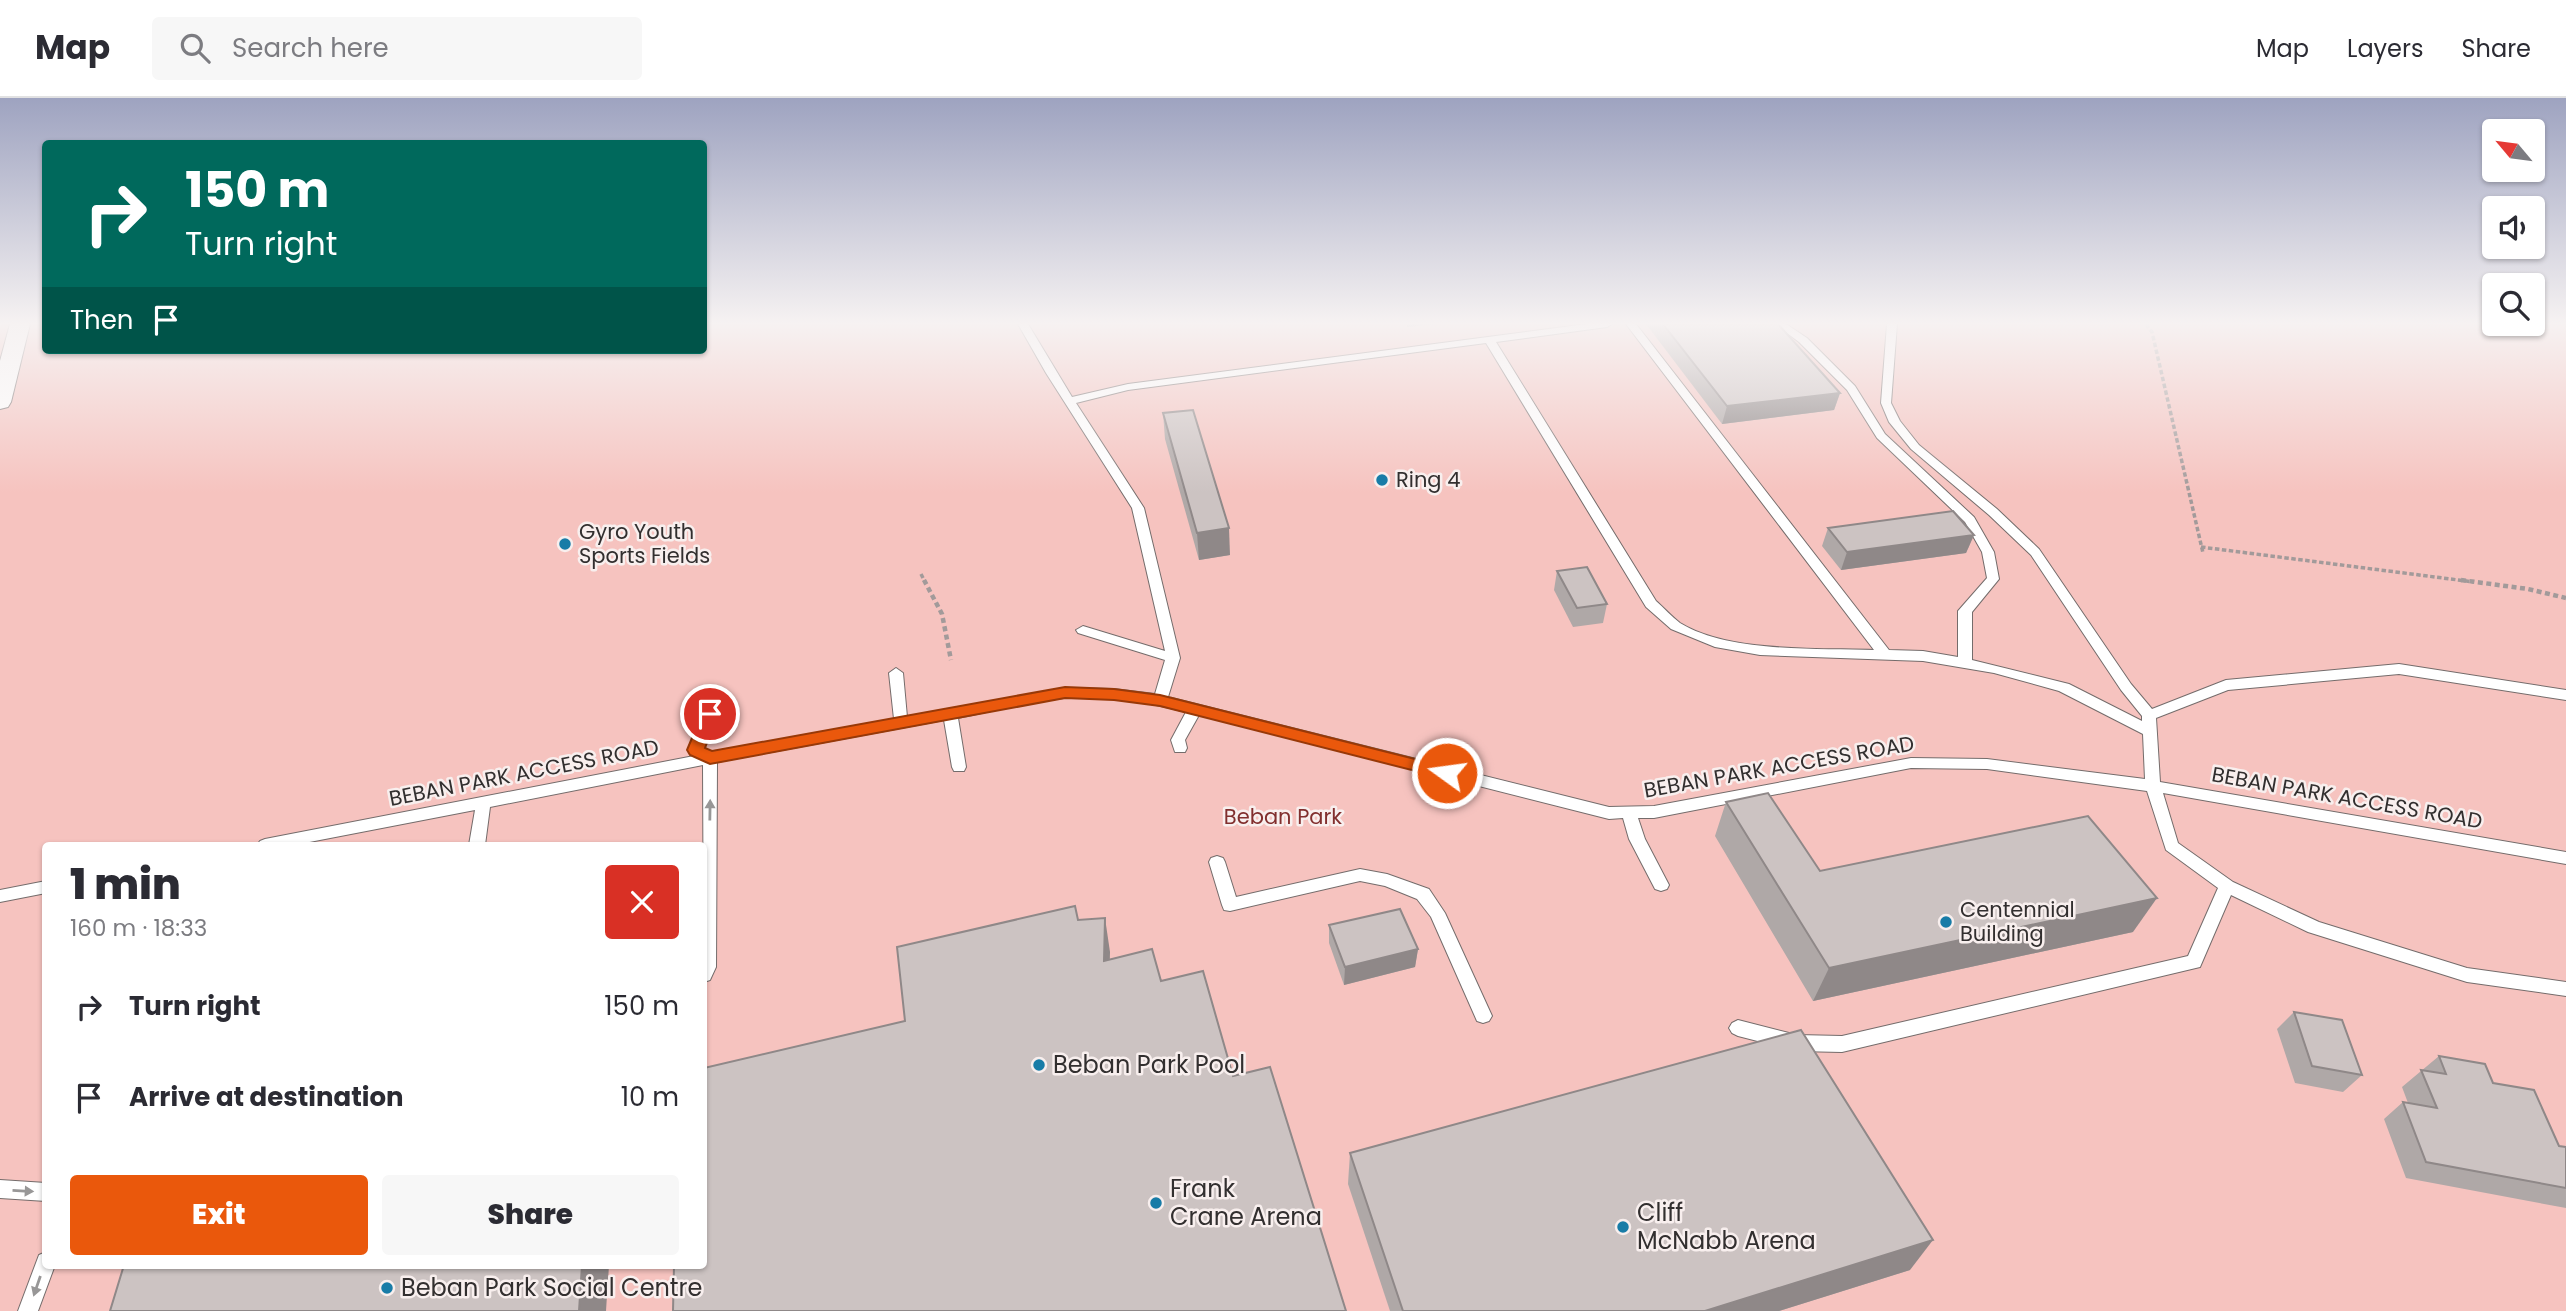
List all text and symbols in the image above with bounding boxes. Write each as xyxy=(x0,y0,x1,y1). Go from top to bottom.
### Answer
search box xyxy=(152,17,642,80)
text: Map xyxy=(35,24,110,71)
icon: search xyxy=(176,29,214,67)
text: Search here xyxy=(232,30,389,66)
text: Map xyxy=(2256,32,2309,65)
text: Layers xyxy=(2347,32,2423,65)
text: Share xyxy=(2461,32,2531,65)
north arrow xyxy=(2482,119,2544,182)
map controls xyxy=(2482,119,2545,336)
text: 150 m xyxy=(185,156,330,224)
icon: right xyxy=(70,168,161,259)
button: sound xyxy=(2482,196,2545,259)
text: Turn right xyxy=(185,221,337,266)
button: search xyxy=(2482,273,2545,336)
icon: arrive xyxy=(147,301,185,339)
text: Then xyxy=(70,302,133,338)
place label: Ring 4 xyxy=(1396,465,1460,494)
marker: Ring 4 xyxy=(1374,472,1390,488)
place label: Gyro Youth Sports Fields xyxy=(579,517,710,570)
marker: Gyro Youth Sports Fields xyxy=(557,536,573,552)
pin xyxy=(680,684,740,744)
icon: arrive xyxy=(691,695,729,733)
street label: BEBAN PARK ACCESS ROAD xyxy=(1641,728,1916,805)
street label: BEBAN PARK ACCESS ROAD xyxy=(387,732,661,813)
position arrow xyxy=(1410,736,1484,810)
street label: BEBAN PARK ACCESS ROAD xyxy=(2210,759,2485,836)
one-way arrow xyxy=(704,799,716,821)
park label: Beban Park xyxy=(1224,802,1342,831)
text: 1 min xyxy=(70,855,181,914)
button: close xyxy=(605,865,679,939)
place label: Centennial Building xyxy=(1960,895,2075,948)
text: 160 m · 18:33 xyxy=(70,912,207,944)
marker: Centennial Building xyxy=(1938,914,1954,930)
icon: right xyxy=(70,988,108,1026)
text: Turn right xyxy=(129,988,261,1024)
text: 150 m xyxy=(604,988,679,1024)
place label: Beban Park Pool xyxy=(1053,1048,1245,1081)
marker: Beban Park Pool xyxy=(1031,1057,1047,1073)
icon: arrive xyxy=(70,1079,108,1117)
text: Arrive at destination xyxy=(129,1079,404,1115)
text: 10 m xyxy=(621,1079,679,1115)
place label: Frank Crane Arena xyxy=(1170,1172,1322,1233)
button: Exit xyxy=(70,1175,368,1255)
button: Share xyxy=(382,1175,679,1255)
one-way arrow xyxy=(12,1185,34,1196)
marker: Frank Crane Arena xyxy=(1148,1195,1164,1211)
place label: Cliff McNabb Arena xyxy=(1637,1196,1816,1257)
marker: Cliff McNabb Arena xyxy=(1615,1219,1631,1235)
place label: Beban Park Social Centre xyxy=(401,1271,702,1304)
one-way arrow xyxy=(31,1276,42,1297)
marker: Beban Park Social Centre xyxy=(379,1280,395,1296)

